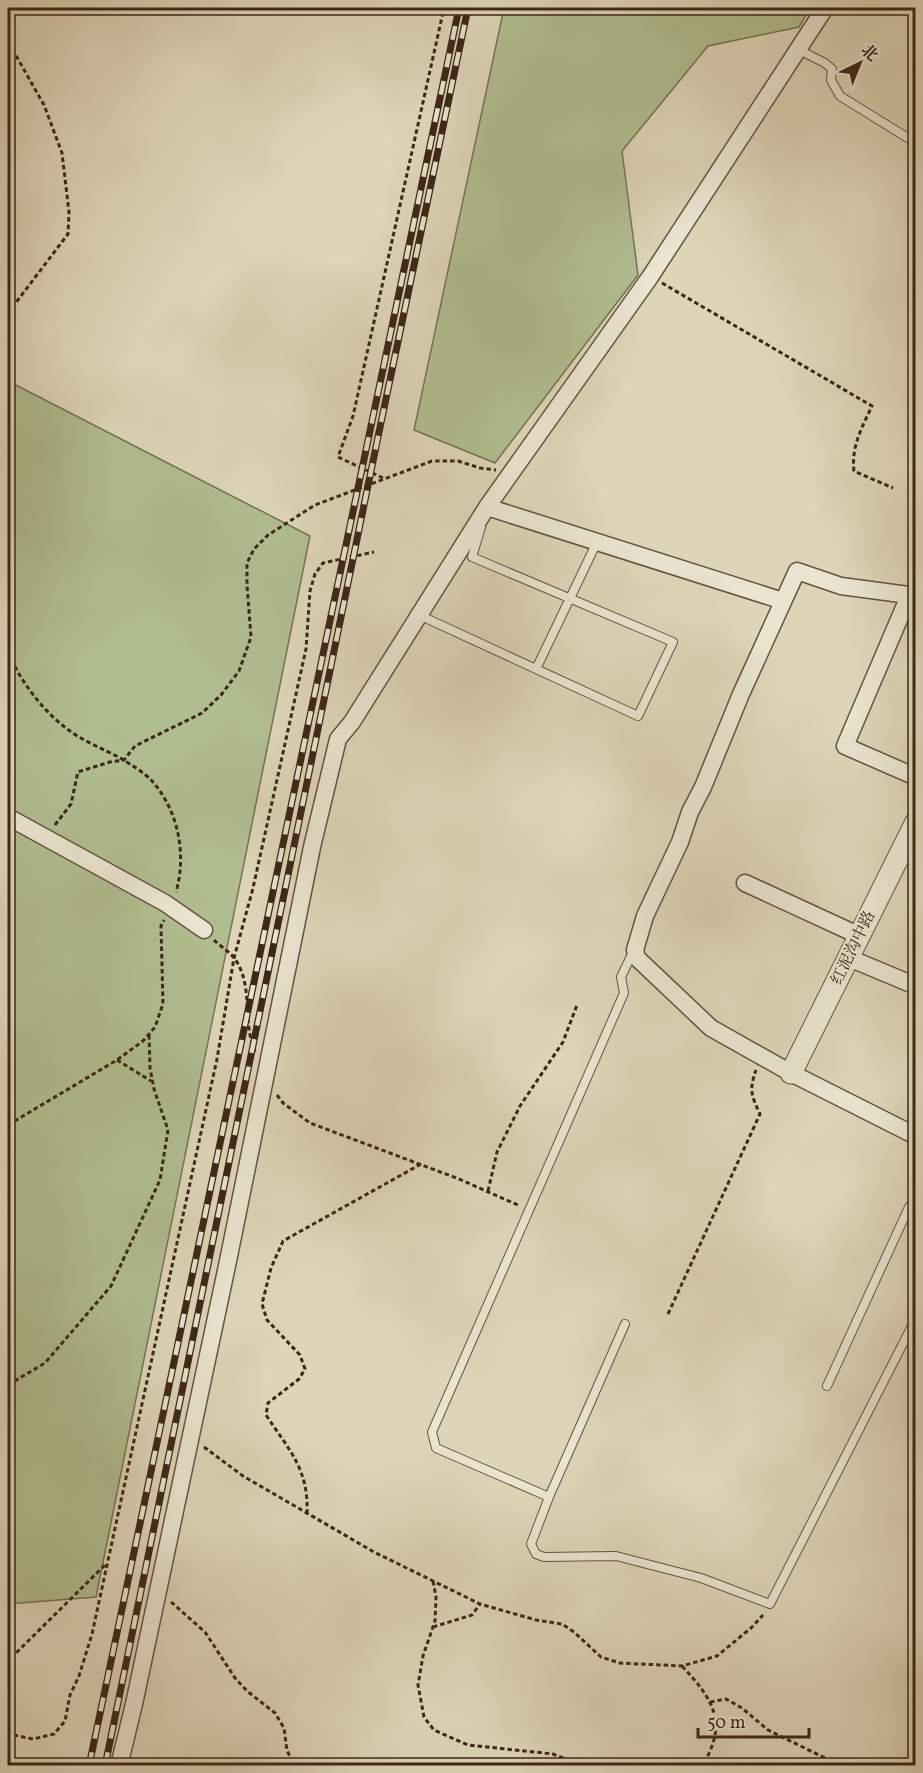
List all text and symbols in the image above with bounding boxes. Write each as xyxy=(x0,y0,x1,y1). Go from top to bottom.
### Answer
north arrow xyxy=(830,33,890,93)
text: 北 xyxy=(856,40,882,67)
street label: 红泥沟中路 xyxy=(827,907,881,989)
scale bar xyxy=(698,1701,809,1739)
text: 50 m xyxy=(707,1711,746,1736)

